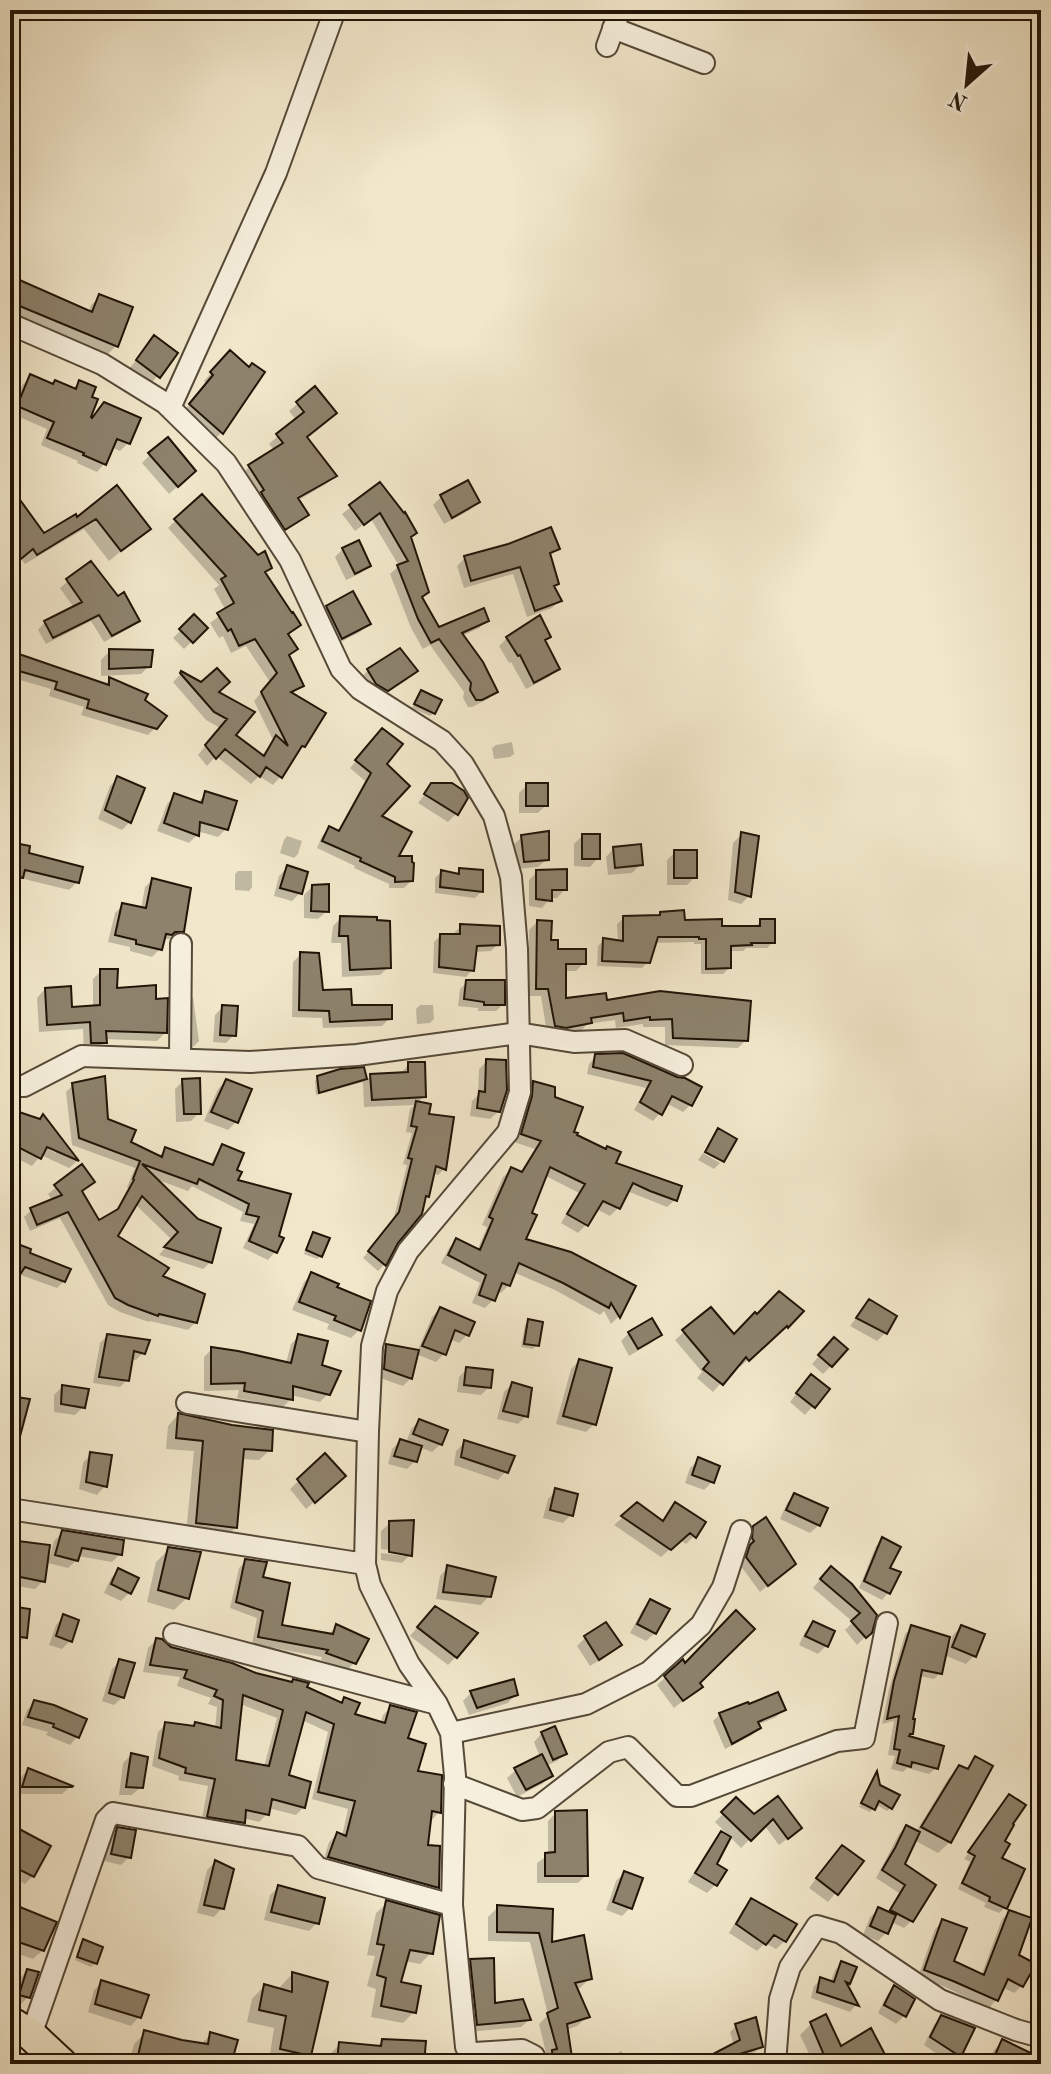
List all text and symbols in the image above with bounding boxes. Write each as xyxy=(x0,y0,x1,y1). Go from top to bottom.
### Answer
north arrow xyxy=(927,44,1007,124)
text: N xyxy=(946,86,971,114)

